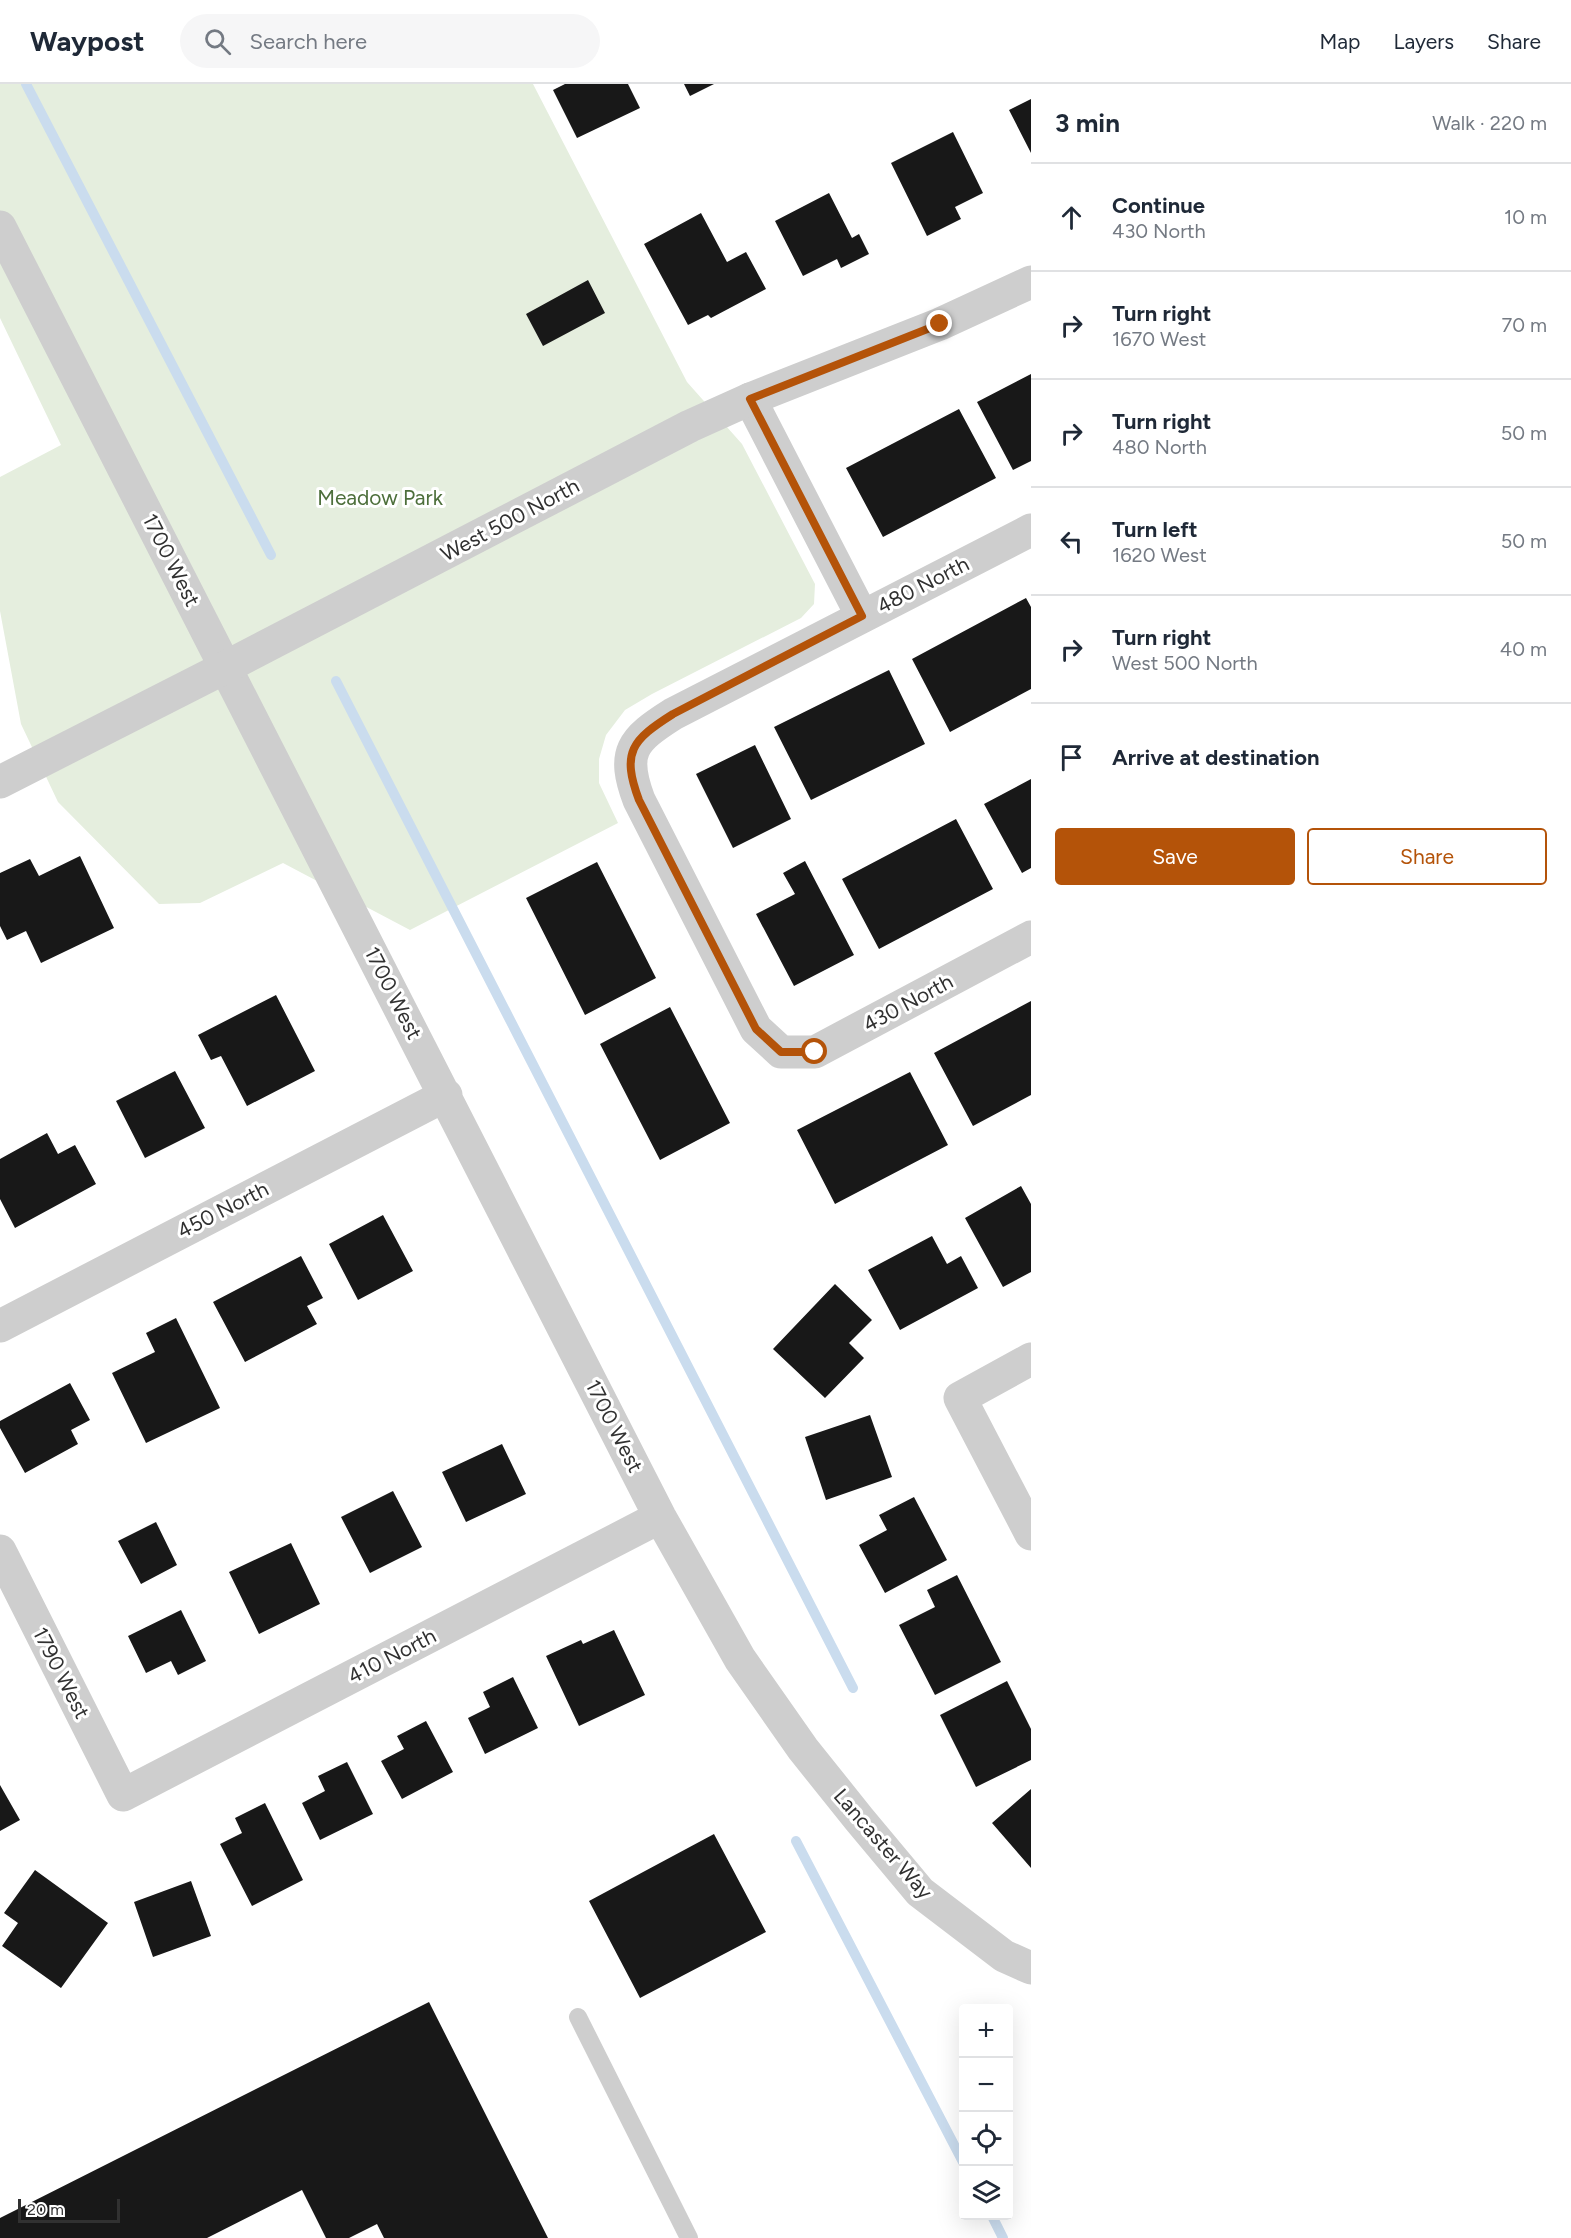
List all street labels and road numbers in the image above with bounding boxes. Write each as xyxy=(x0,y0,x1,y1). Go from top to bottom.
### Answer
street label: West 500 North xyxy=(436,473,583,567)
street label: 1700 West xyxy=(137,509,205,610)
street label: 480 North xyxy=(873,551,973,618)
street label: 1700 West xyxy=(359,942,427,1043)
street label: 430 North xyxy=(858,968,957,1037)
street label: 450 North xyxy=(173,1176,273,1243)
street label: 1700 West xyxy=(580,1375,648,1476)
street label: 1790 West xyxy=(28,1623,95,1723)
street label: 410 North xyxy=(344,1623,440,1688)
street label: Lancaster Way xyxy=(829,1783,938,1904)

